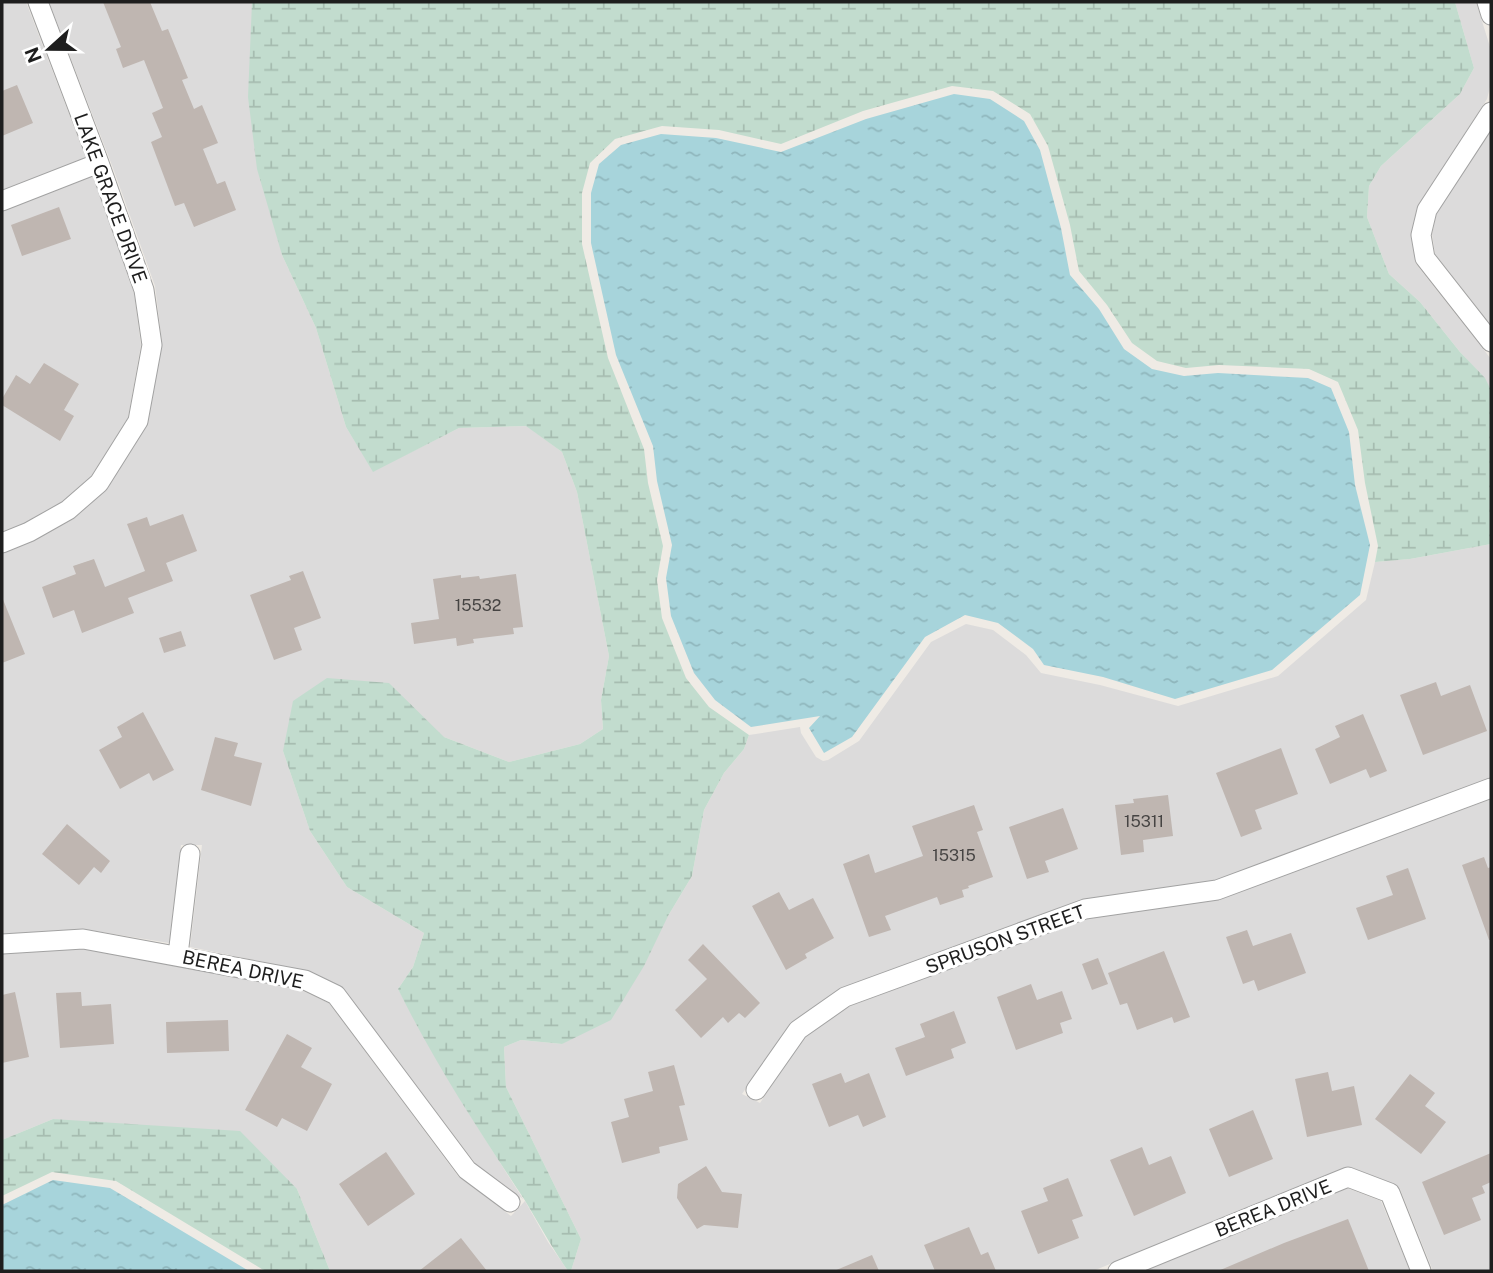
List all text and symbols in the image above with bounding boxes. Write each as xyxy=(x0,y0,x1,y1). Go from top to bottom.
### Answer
north arrow xyxy=(14,14,84,84)
text: N xyxy=(20,44,46,66)
street label: LAKE GRACE DRIVE xyxy=(70,110,152,286)
house number: 15532 xyxy=(455,596,501,615)
house number: 15311 xyxy=(1124,812,1164,831)
house number: 15315 xyxy=(932,846,976,865)
street label: SPRUSON STREET xyxy=(922,900,1088,978)
street label: BEREA DRIVE xyxy=(180,945,306,993)
street label: BEREA DRIVE xyxy=(1212,1175,1334,1241)

